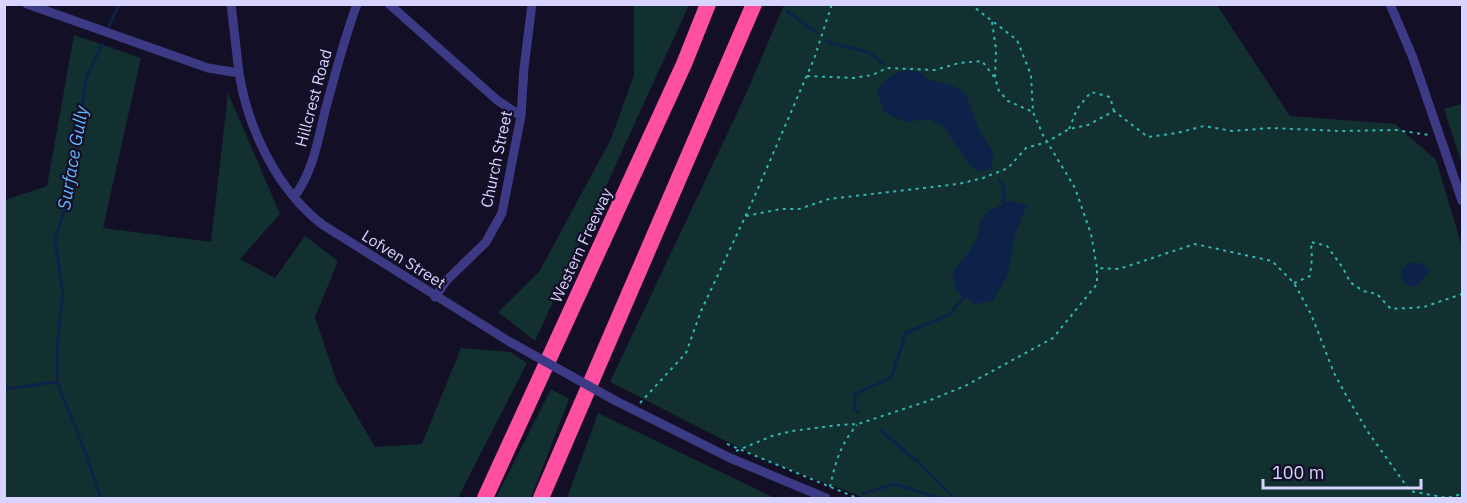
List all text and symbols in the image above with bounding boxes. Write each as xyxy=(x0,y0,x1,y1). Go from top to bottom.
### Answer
street label: Hillcrest Road xyxy=(290,47,336,149)
water label: Surface Gully xyxy=(52,103,93,212)
street label: Church Street xyxy=(476,109,516,209)
street label: Western Freeway xyxy=(546,185,616,305)
street label: Lofven Street xyxy=(358,225,450,293)
scale bar xyxy=(1263,452,1420,490)
text: 100 m xyxy=(1272,461,1324,484)

